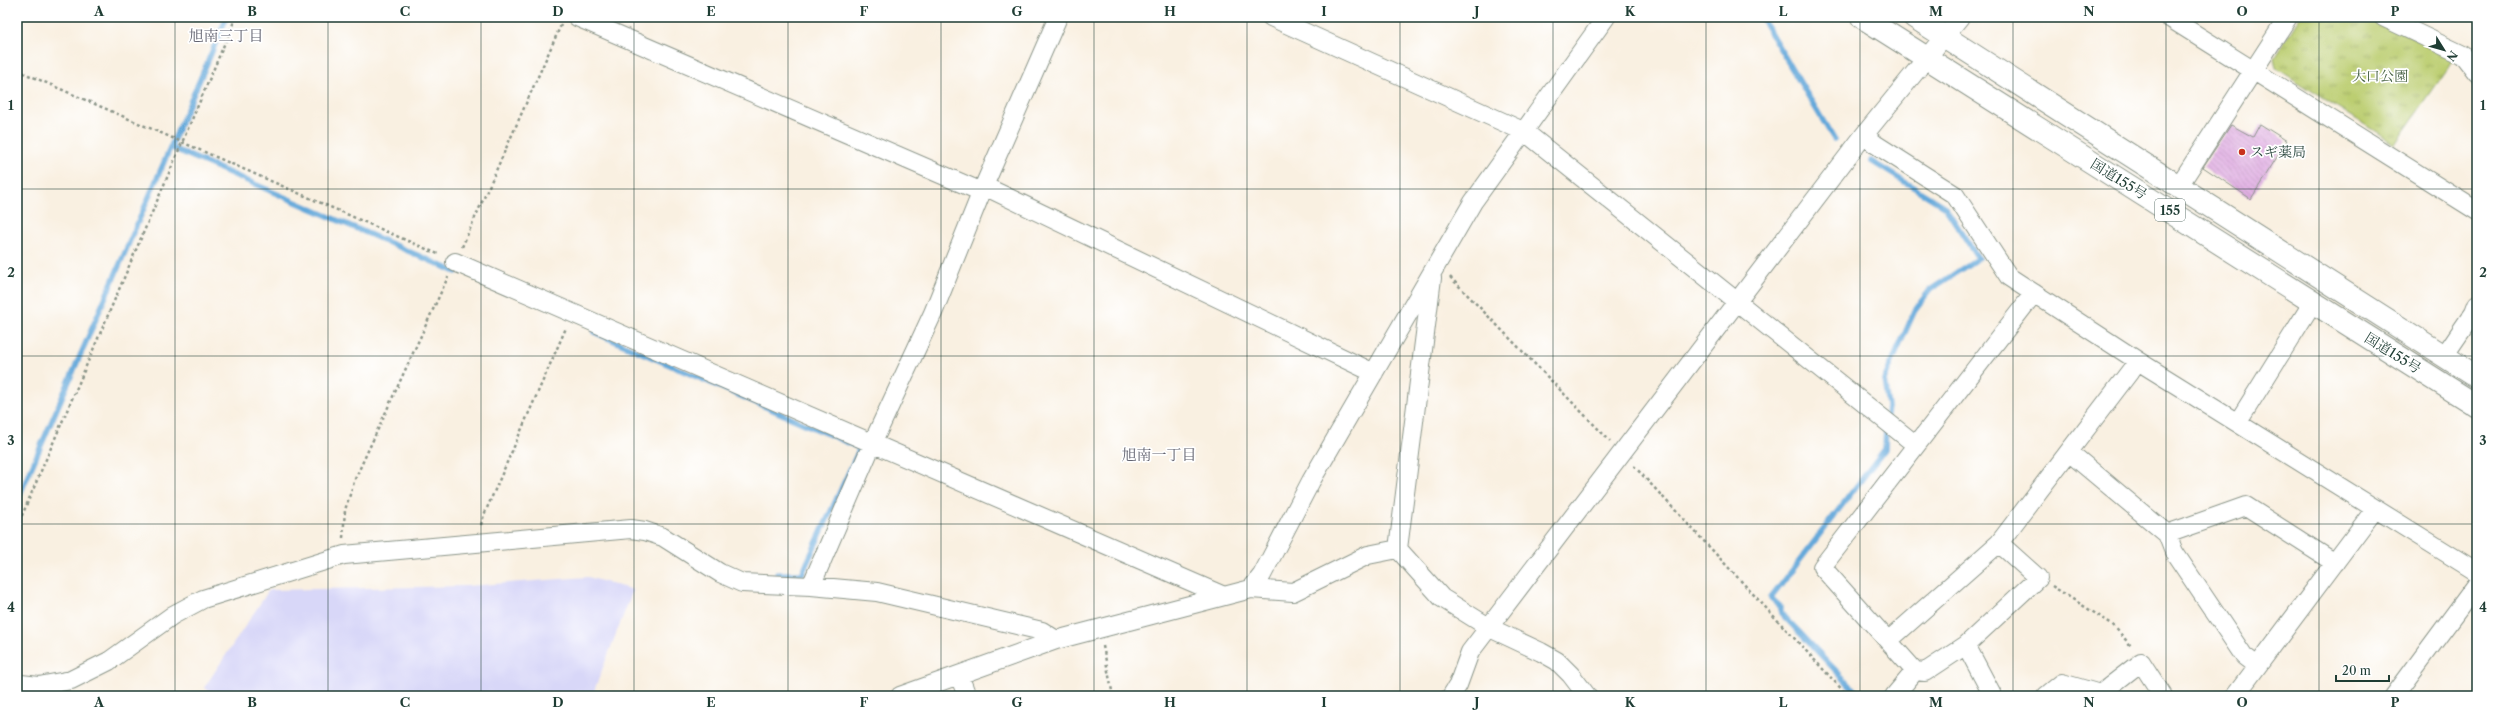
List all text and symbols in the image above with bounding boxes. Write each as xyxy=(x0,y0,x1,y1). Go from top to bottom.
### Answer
text: A xyxy=(93,3,105,19)
text: B xyxy=(247,3,257,19)
text: C xyxy=(400,3,410,19)
text: D xyxy=(552,3,564,19)
text: E xyxy=(706,3,716,19)
text: F xyxy=(860,3,869,19)
text: G xyxy=(1011,3,1023,19)
text: H xyxy=(1164,3,1176,19)
text: I xyxy=(1321,3,1327,19)
text: J xyxy=(1472,3,1480,19)
text: K xyxy=(1625,3,1636,19)
text: L xyxy=(1779,3,1788,19)
text: M xyxy=(1929,3,1943,19)
text: N xyxy=(2083,3,2095,19)
text: O xyxy=(2236,3,2248,19)
text: P xyxy=(2391,3,2400,19)
district label: 旭南三丁目 xyxy=(188,26,264,45)
north arrow xyxy=(2424,30,2464,70)
text: N xyxy=(2443,48,2460,64)
park label: 大口公園 xyxy=(2352,67,2408,85)
text: 1 xyxy=(8,97,14,113)
text: 1 xyxy=(2480,97,2486,113)
place label: スギ薬局 xyxy=(2250,143,2306,161)
marker: スギ薬局 xyxy=(2237,147,2247,157)
street label: 国道155号 xyxy=(2087,155,2151,203)
road number: 155 xyxy=(2155,199,2185,221)
text: 2 xyxy=(7,264,15,280)
text: 2 xyxy=(2479,264,2487,280)
street label: 国道155号 xyxy=(2361,329,2425,377)
text: 3 xyxy=(7,432,15,448)
text: 3 xyxy=(2479,432,2487,448)
district label: 旭南一丁目 xyxy=(1121,445,1197,464)
text: 4 xyxy=(7,599,15,615)
text: 4 xyxy=(2479,599,2487,615)
scale bar xyxy=(2336,657,2389,683)
text: 20 m xyxy=(2342,663,2371,678)
text: A xyxy=(93,694,105,710)
text: B xyxy=(247,694,257,710)
text: C xyxy=(400,694,410,710)
text: D xyxy=(552,694,564,710)
text: E xyxy=(706,694,716,710)
text: F xyxy=(860,694,869,710)
text: G xyxy=(1011,694,1023,710)
text: H xyxy=(1164,694,1176,710)
text: I xyxy=(1321,694,1327,710)
text: J xyxy=(1472,694,1480,710)
text: K xyxy=(1625,694,1636,710)
text: L xyxy=(1779,694,1788,710)
text: M xyxy=(1929,694,1943,710)
text: N xyxy=(2083,694,2095,710)
text: O xyxy=(2236,694,2248,710)
text: P xyxy=(2391,694,2400,710)

